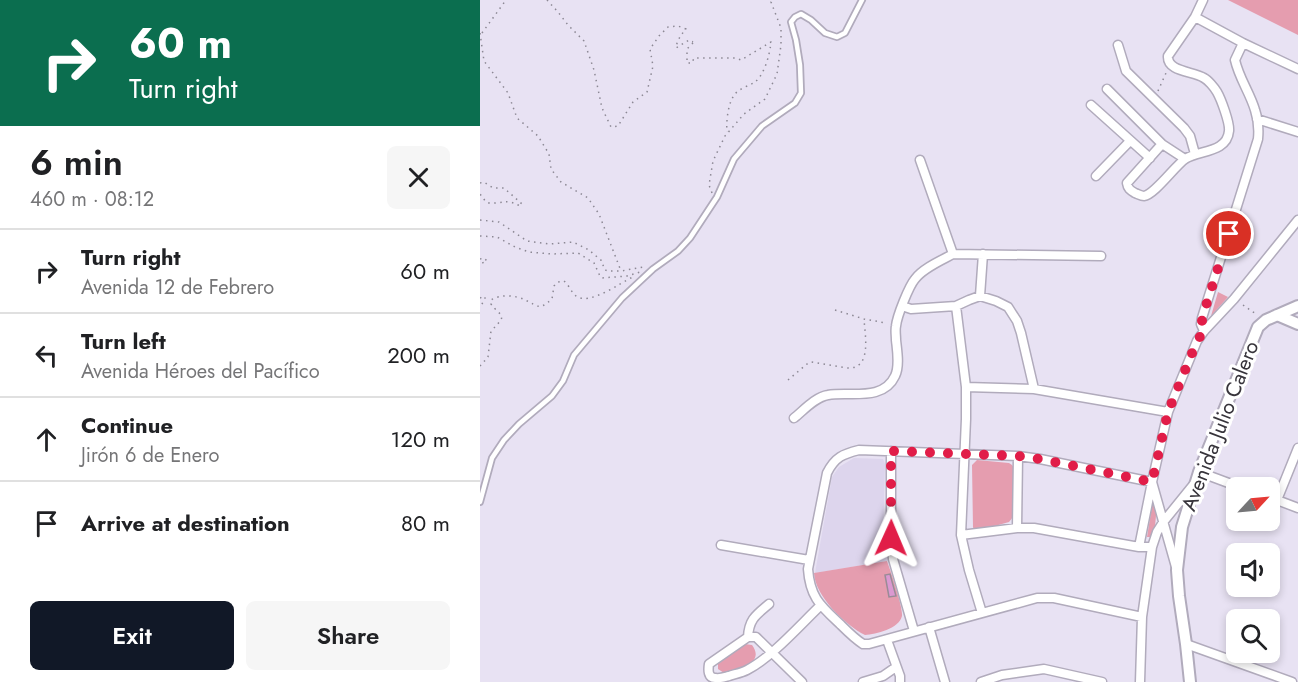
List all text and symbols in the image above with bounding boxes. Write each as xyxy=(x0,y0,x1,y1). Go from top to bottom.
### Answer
text: 60 m xyxy=(129,13,232,74)
icon: right xyxy=(30,24,108,102)
text: Turn right xyxy=(129,69,237,108)
text: 6 min xyxy=(30,136,123,188)
button: close xyxy=(387,146,450,209)
text: 460 m · 08:12 xyxy=(30,185,154,214)
pin xyxy=(1203,208,1254,259)
icon: arrive xyxy=(1212,217,1245,250)
text: Turn right xyxy=(81,241,181,273)
icon: right xyxy=(30,255,63,288)
text: 60 m xyxy=(400,255,450,287)
text: Avenida 12 de Febrero xyxy=(81,273,274,302)
text: Turn left xyxy=(81,325,166,357)
street label: Avenida Julio Calero xyxy=(1174,337,1266,515)
icon: left xyxy=(30,339,63,372)
text: 200 m xyxy=(387,339,450,371)
text: Avenida Héroes del Pacífico xyxy=(81,357,320,386)
text: Continue xyxy=(81,409,173,441)
icon: ahead xyxy=(30,423,63,456)
text: 120 m xyxy=(391,423,450,455)
text: Jirón 6 de Enero xyxy=(81,441,219,470)
north arrow xyxy=(1226,477,1280,531)
map controls xyxy=(1226,477,1280,663)
position arrow xyxy=(859,506,923,570)
icon: arrive xyxy=(30,507,63,540)
text: Arrive at destination xyxy=(81,507,290,539)
text: 80 m xyxy=(401,507,450,539)
button: sound xyxy=(1226,543,1280,597)
button: Exit xyxy=(30,601,234,670)
button: Share xyxy=(246,601,450,670)
button: search xyxy=(1226,609,1280,663)

